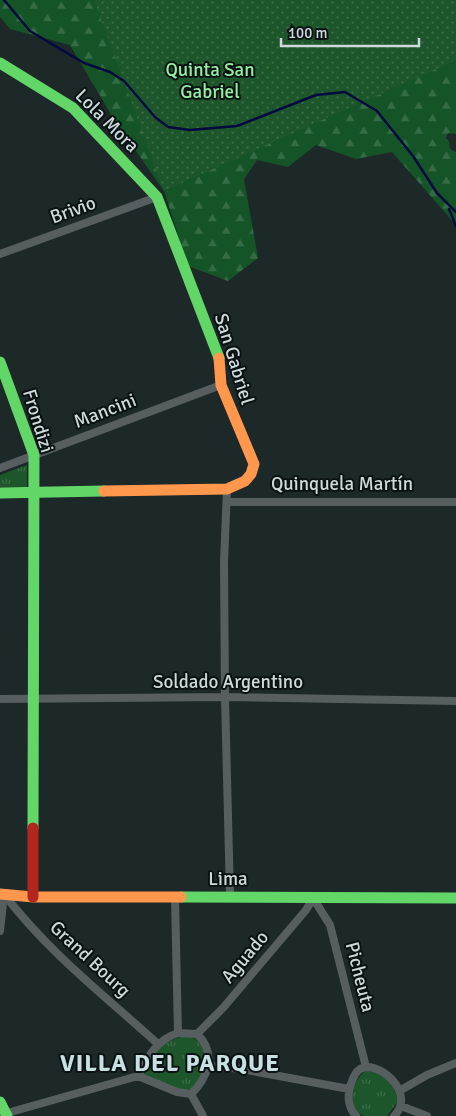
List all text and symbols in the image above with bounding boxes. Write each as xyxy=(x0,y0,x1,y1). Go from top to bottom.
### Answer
scale bar xyxy=(281,15,418,47)
text: 100 m xyxy=(288,24,328,42)
park label: Quinta San Gabriel xyxy=(165,58,255,104)
street label: Lola Mora xyxy=(70,84,144,158)
street label: Brivio xyxy=(47,191,99,229)
street label: San Gabriel xyxy=(209,310,259,408)
street label: Frondizi xyxy=(17,386,59,456)
street label: Mancini xyxy=(70,388,140,434)
street label: Quinquela Martín xyxy=(271,472,413,496)
street label: Soldado Argentino xyxy=(153,670,303,694)
street label: Lima xyxy=(208,867,248,891)
street label: Grand Bourg xyxy=(45,915,135,1003)
street label: Aguado xyxy=(216,926,274,988)
street label: Picheuta xyxy=(340,939,380,1015)
district label: VILLA DEL PARQUE xyxy=(60,1048,280,1078)

